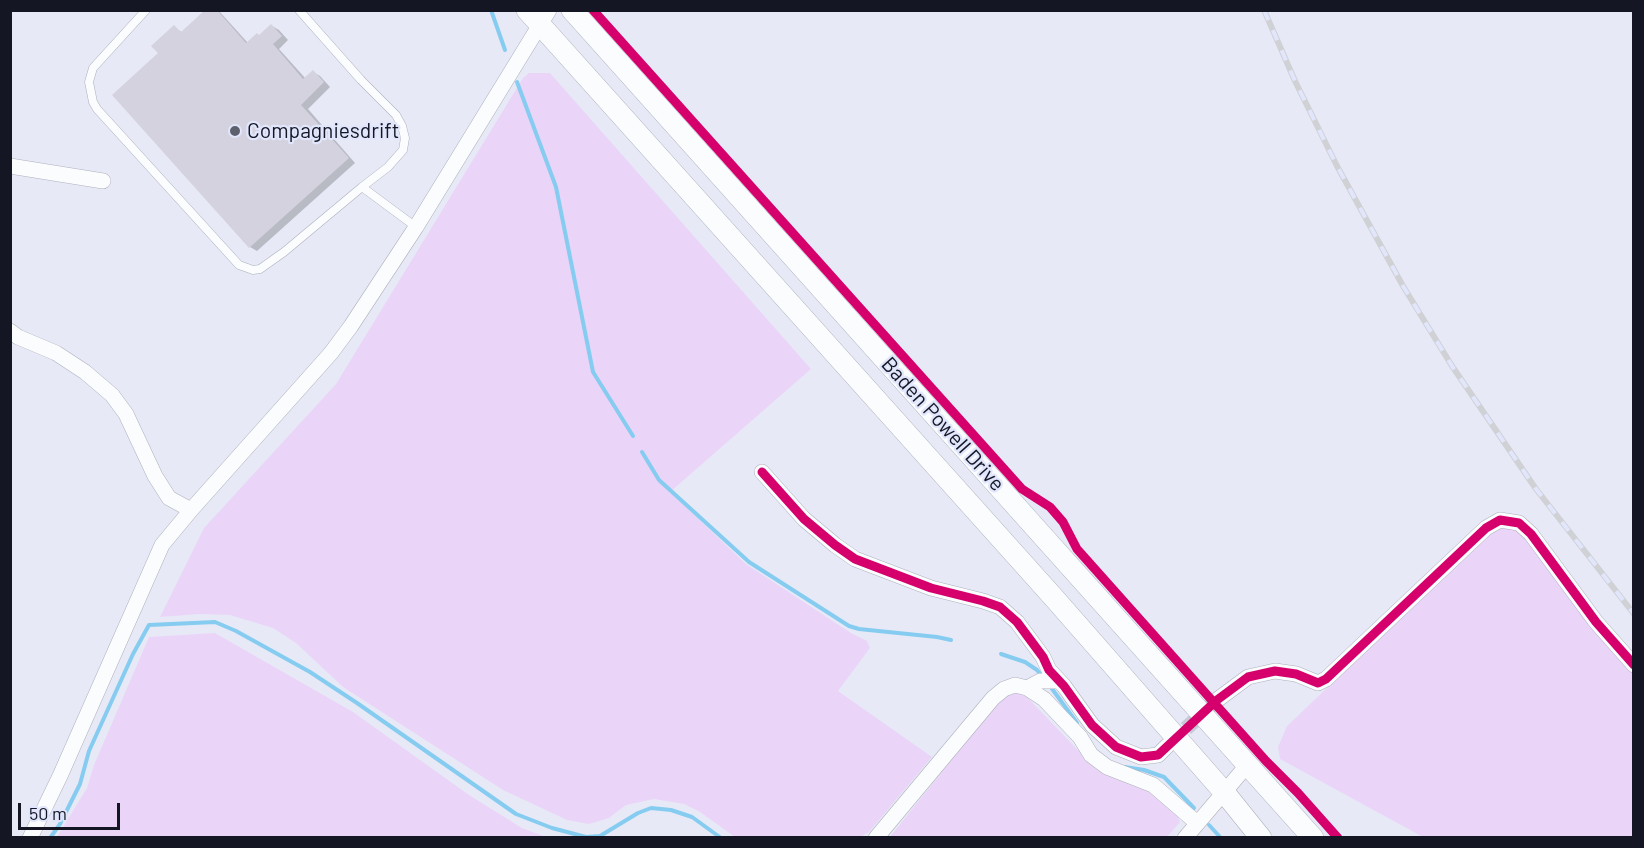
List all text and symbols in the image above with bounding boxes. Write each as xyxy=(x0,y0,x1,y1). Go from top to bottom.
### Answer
place label: Compagniesdrift xyxy=(247,118,399,144)
marker: Compagniesdrift xyxy=(228,124,242,138)
street label: Baden Powell Drive xyxy=(876,352,1010,496)
scale bar xyxy=(21,791,123,829)
text: 50 m xyxy=(29,802,67,824)

